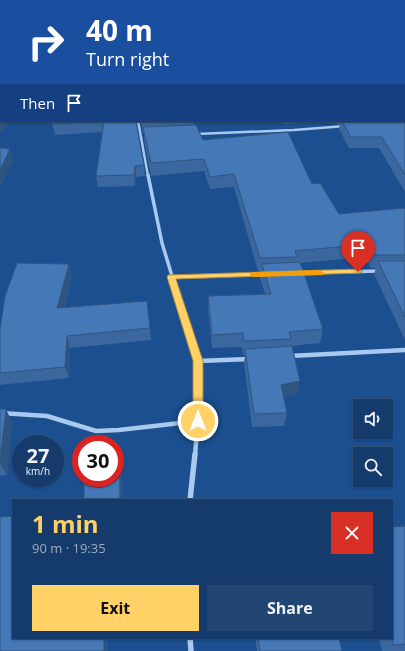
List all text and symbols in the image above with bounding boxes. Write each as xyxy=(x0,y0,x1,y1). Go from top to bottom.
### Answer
text: 40 m xyxy=(86,11,153,49)
icon: right xyxy=(20,16,72,68)
text: Turn right xyxy=(86,47,169,71)
icon: arrive xyxy=(63,92,85,114)
text: Then xyxy=(20,93,55,113)
pin xyxy=(341,231,375,272)
icon: arrive xyxy=(347,237,369,259)
map controls xyxy=(353,399,393,487)
button: sound xyxy=(353,399,393,439)
position arrow xyxy=(177,400,219,442)
speed limit sign: 30 xyxy=(72,435,124,487)
text: 27 xyxy=(27,442,49,469)
button: search xyxy=(353,447,393,487)
text: km/h xyxy=(26,464,50,478)
text: 1 min xyxy=(32,507,99,540)
button: close xyxy=(331,512,373,554)
text: 90 m · 19:35 xyxy=(32,539,106,557)
button: Exit xyxy=(32,585,199,631)
button: Share xyxy=(207,585,373,631)

